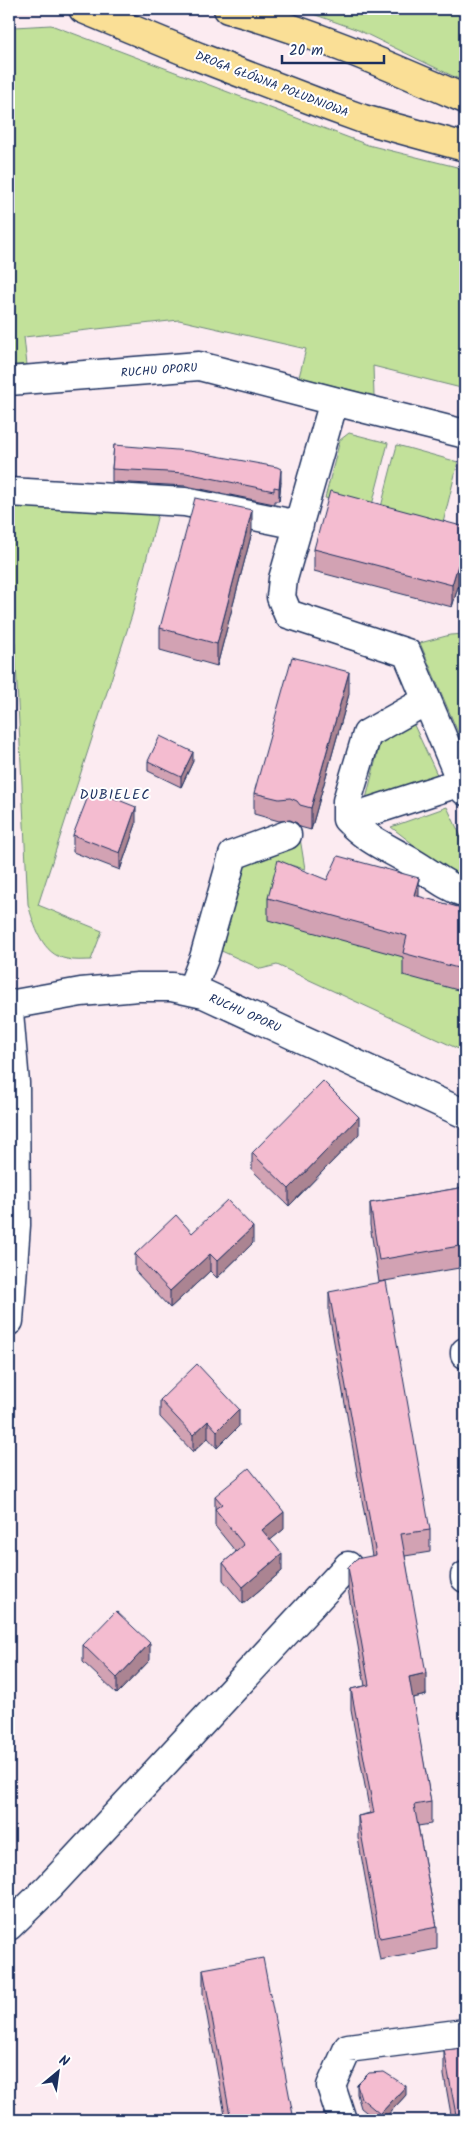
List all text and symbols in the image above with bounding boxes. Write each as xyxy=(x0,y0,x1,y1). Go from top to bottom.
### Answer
scale bar xyxy=(282,32,384,64)
text: 20 m xyxy=(289,39,323,63)
street label: DROGA GŁÓWNA POŁUDNIOWA xyxy=(192,46,351,123)
street label: RUCHU OPORU xyxy=(120,358,198,383)
district label: DUBIELEC xyxy=(79,784,151,806)
street label: RUCHU OPORU xyxy=(206,989,284,1038)
north arrow xyxy=(32,2046,82,2096)
text: N xyxy=(55,2050,73,2073)

